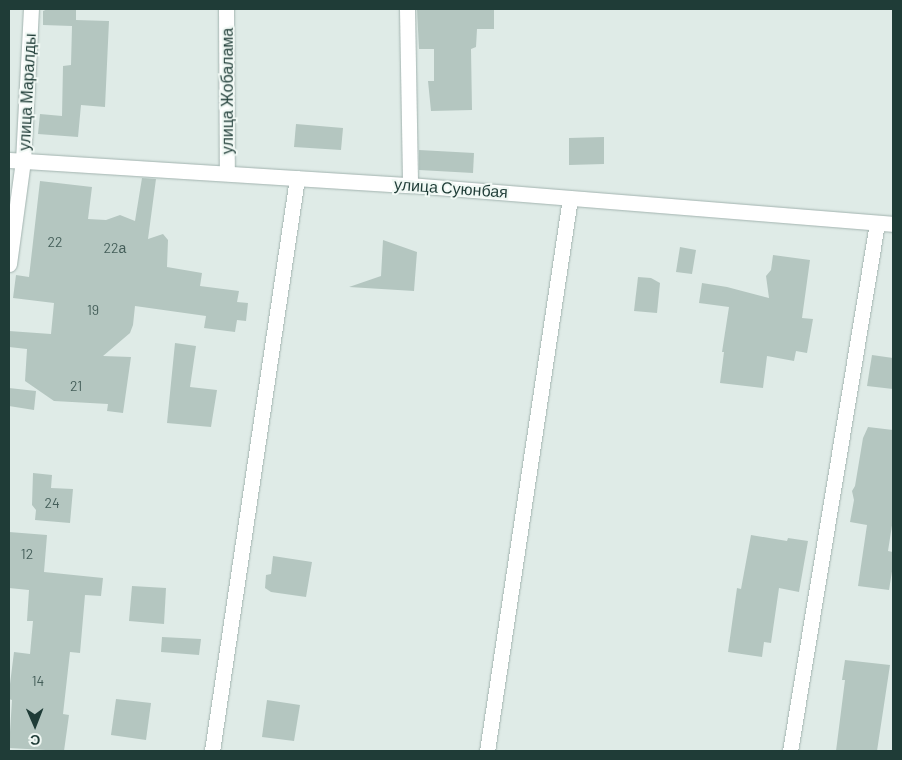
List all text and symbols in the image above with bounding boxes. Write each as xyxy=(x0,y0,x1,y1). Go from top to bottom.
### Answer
street label: улица Жобалама xyxy=(217,28,237,154)
street label: улица Маралды xyxy=(14,33,40,151)
street label: улица Суюнбая xyxy=(394,174,508,202)
house number: 22 xyxy=(47,234,63,250)
house number: 22а xyxy=(104,240,126,256)
house number: 19 xyxy=(87,302,99,318)
house number: 21 xyxy=(70,378,82,394)
house number: 24 xyxy=(44,495,60,511)
house number: 12 xyxy=(21,546,33,562)
house number: 14 xyxy=(32,673,44,689)
north arrow xyxy=(10,700,60,750)
text: С xyxy=(30,732,40,749)

